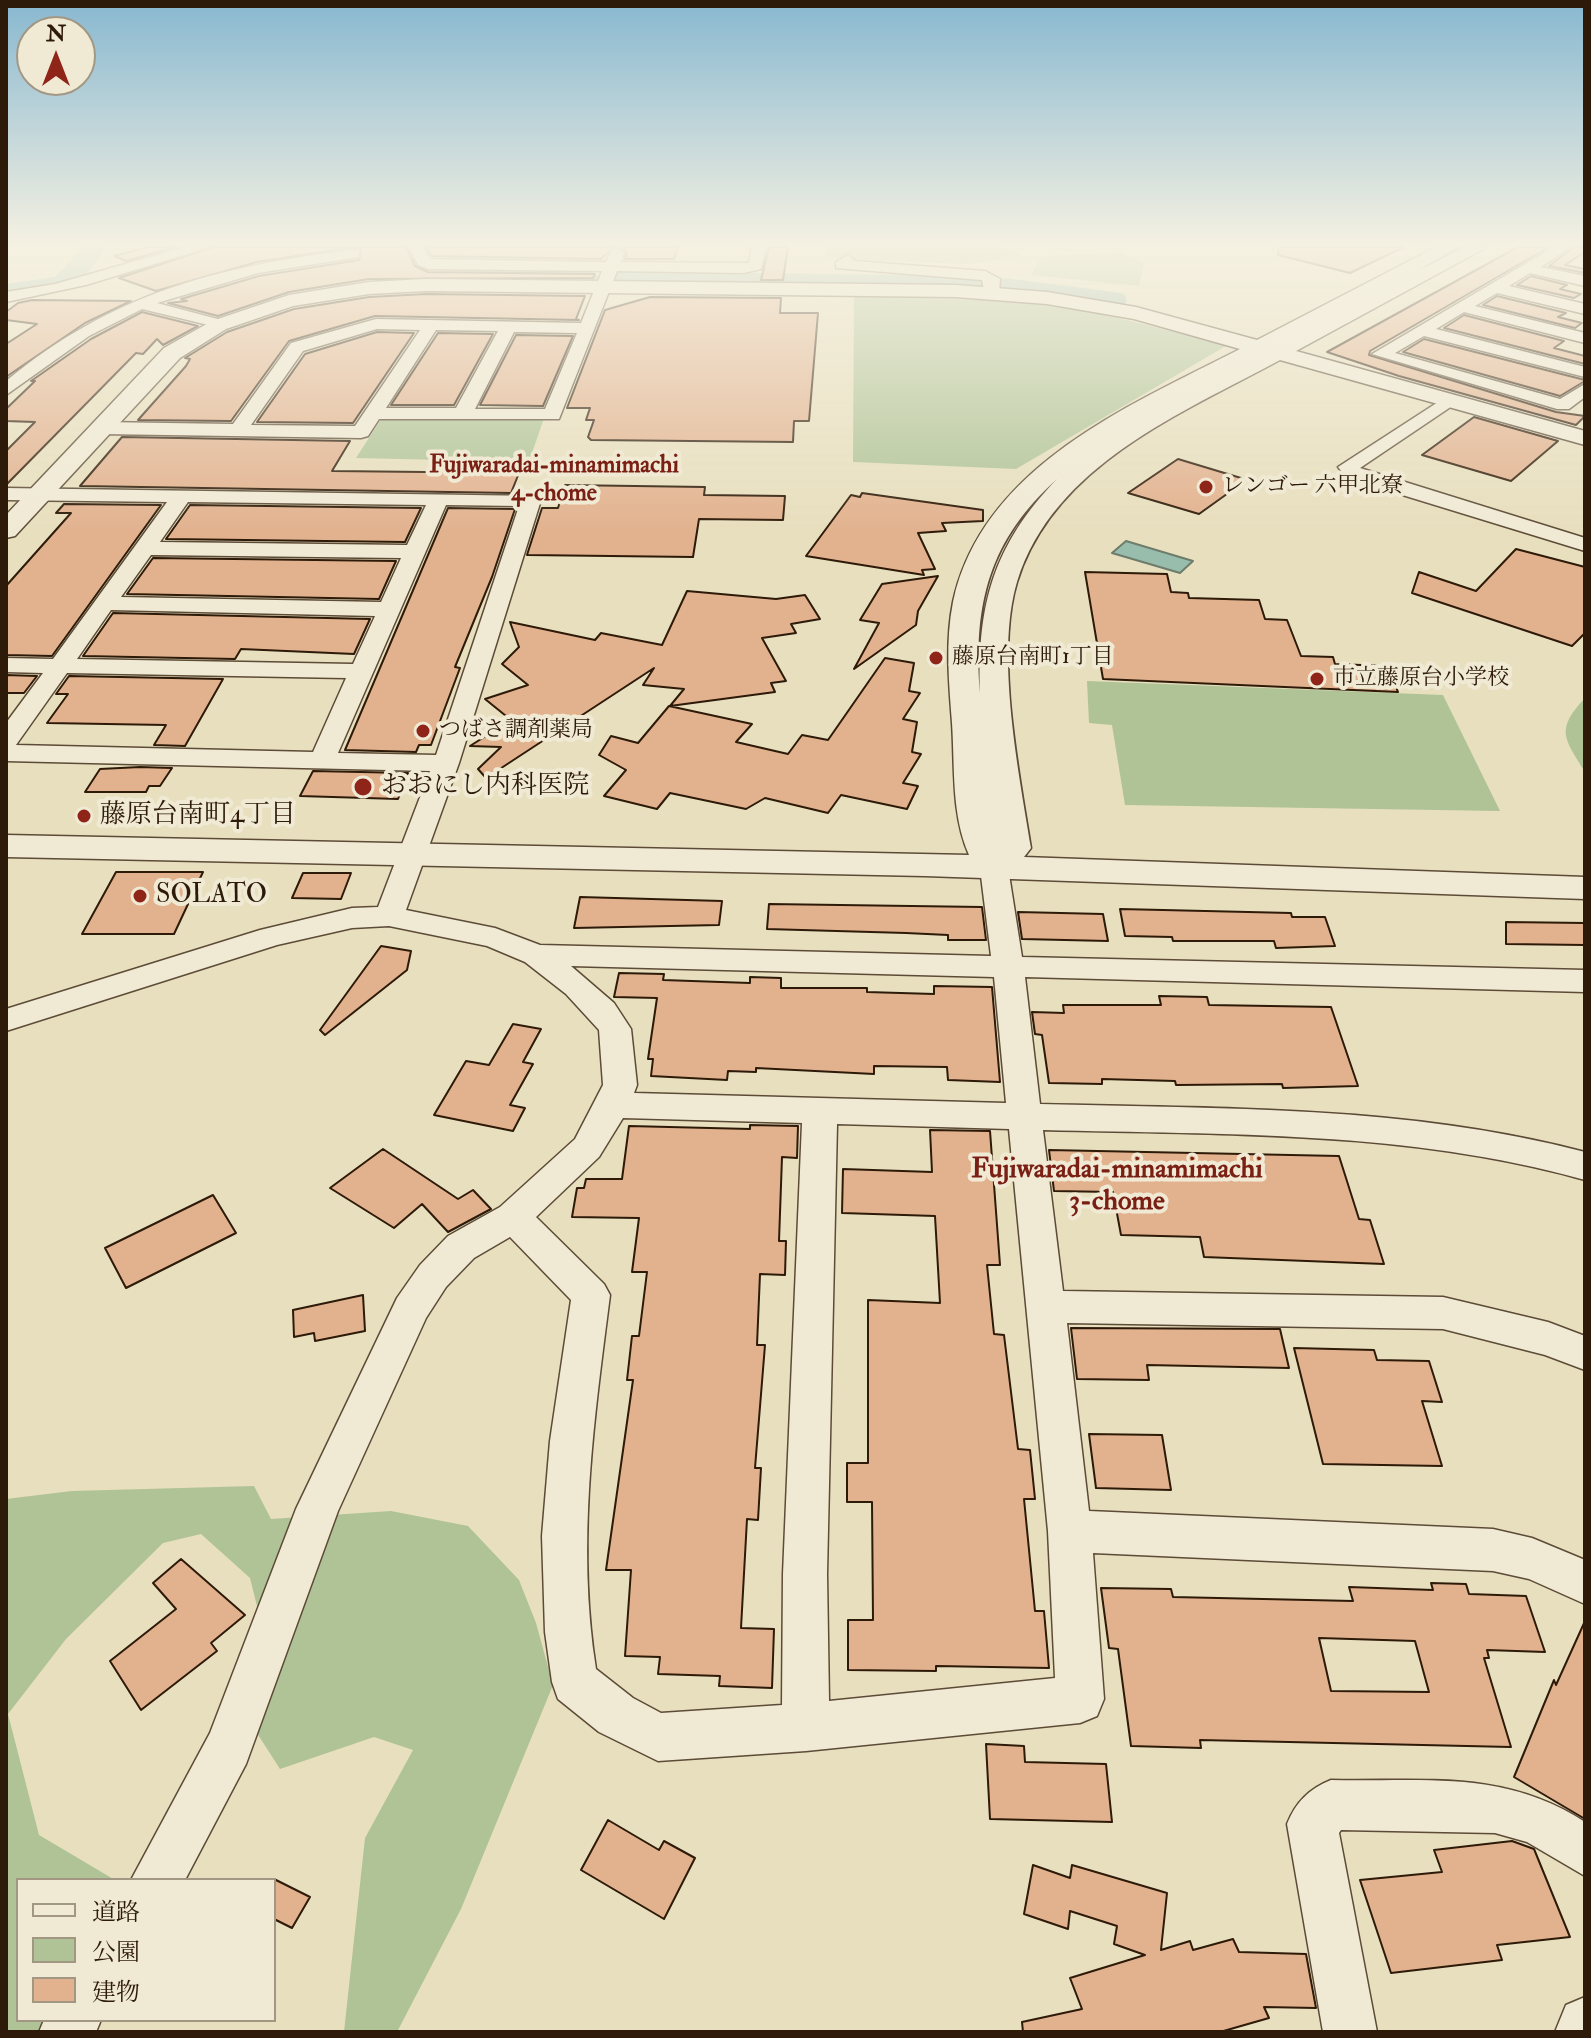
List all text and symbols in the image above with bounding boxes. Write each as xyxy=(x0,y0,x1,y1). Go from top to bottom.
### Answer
north arrow xyxy=(16,16,96,96)
text: N xyxy=(46,20,66,48)
district label: Fujiwaradai-minamimachi 4-chome xyxy=(429,453,679,509)
place label: レンゴー 六甲北寮 xyxy=(1222,474,1403,500)
marker: レンゴー 六甲北寮 xyxy=(1197,478,1215,496)
place label: 藤原台南町1丁目 xyxy=(952,645,1114,671)
marker: 藤原台南町1丁目 xyxy=(927,649,945,667)
place label: 市立藤原台小学校 xyxy=(1333,666,1509,692)
marker: 市立藤原台小学校 xyxy=(1308,670,1326,688)
place label: つばさ調剤薬局 xyxy=(439,718,593,744)
marker: つばさ調剤薬局 xyxy=(414,722,432,740)
place label: おおにし内科医院 xyxy=(381,771,589,803)
marker: おおにし内科医院 xyxy=(352,776,374,798)
place label: 藤原台南町4丁目 xyxy=(100,800,296,832)
marker: 藤原台南町4丁目 xyxy=(75,807,93,825)
place label: SOLATO xyxy=(156,880,267,912)
marker: SOLATO xyxy=(131,887,149,905)
district label: Fujiwaradai-minamimachi 3-chome xyxy=(971,1154,1263,1220)
legend xyxy=(16,1878,276,2022)
text: 道路 xyxy=(92,1897,140,1928)
text: 公園 xyxy=(92,1937,140,1968)
text: 建物 xyxy=(92,1977,140,2008)

